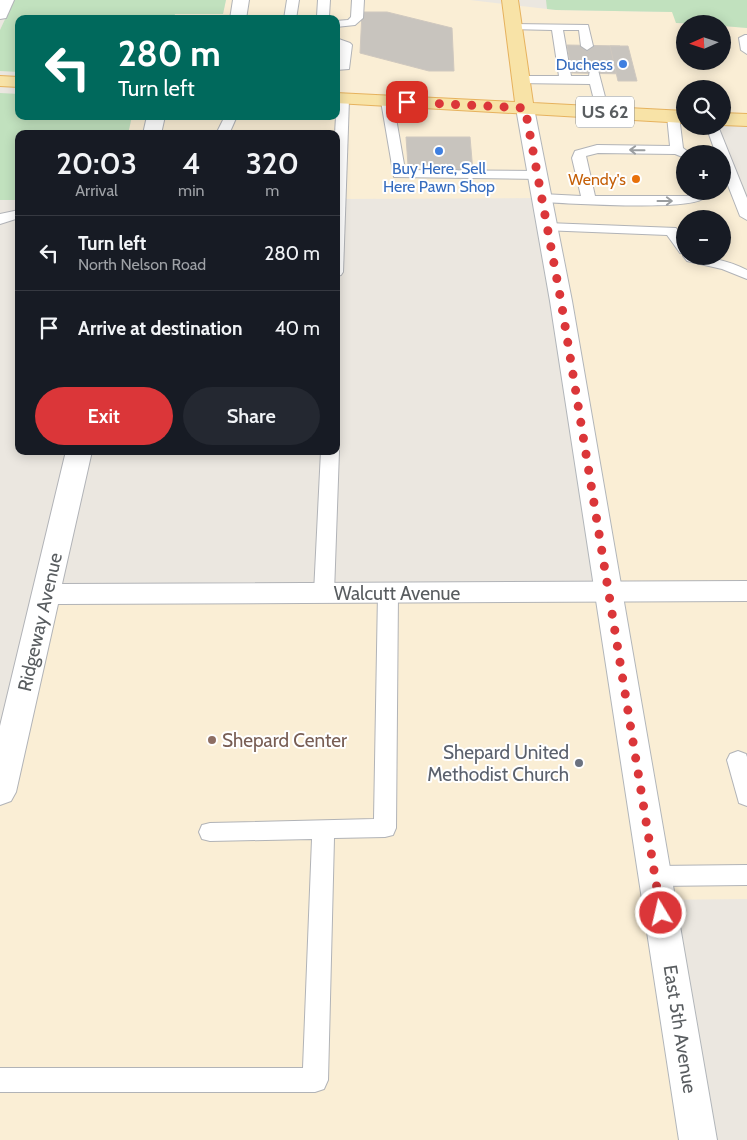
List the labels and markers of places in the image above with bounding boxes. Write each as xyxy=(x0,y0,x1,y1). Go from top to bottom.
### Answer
place label: Duchess xyxy=(556,55,613,74)
marker: Duchess xyxy=(617,58,629,70)
pin xyxy=(386,81,428,123)
marker: Buy Here, Sell Here Pawn Shop xyxy=(433,145,445,157)
place label: Buy Here, Sell Here Pawn Shop xyxy=(383,159,495,196)
place label: Wendy's xyxy=(568,170,626,189)
marker: Wendy's xyxy=(630,173,642,185)
place label: Shepard Center xyxy=(222,729,347,752)
marker: Shepard Center xyxy=(206,734,218,746)
place label: Shepard United Methodist Church xyxy=(427,741,569,786)
marker: Shepard United Methodist Church xyxy=(573,757,585,769)

